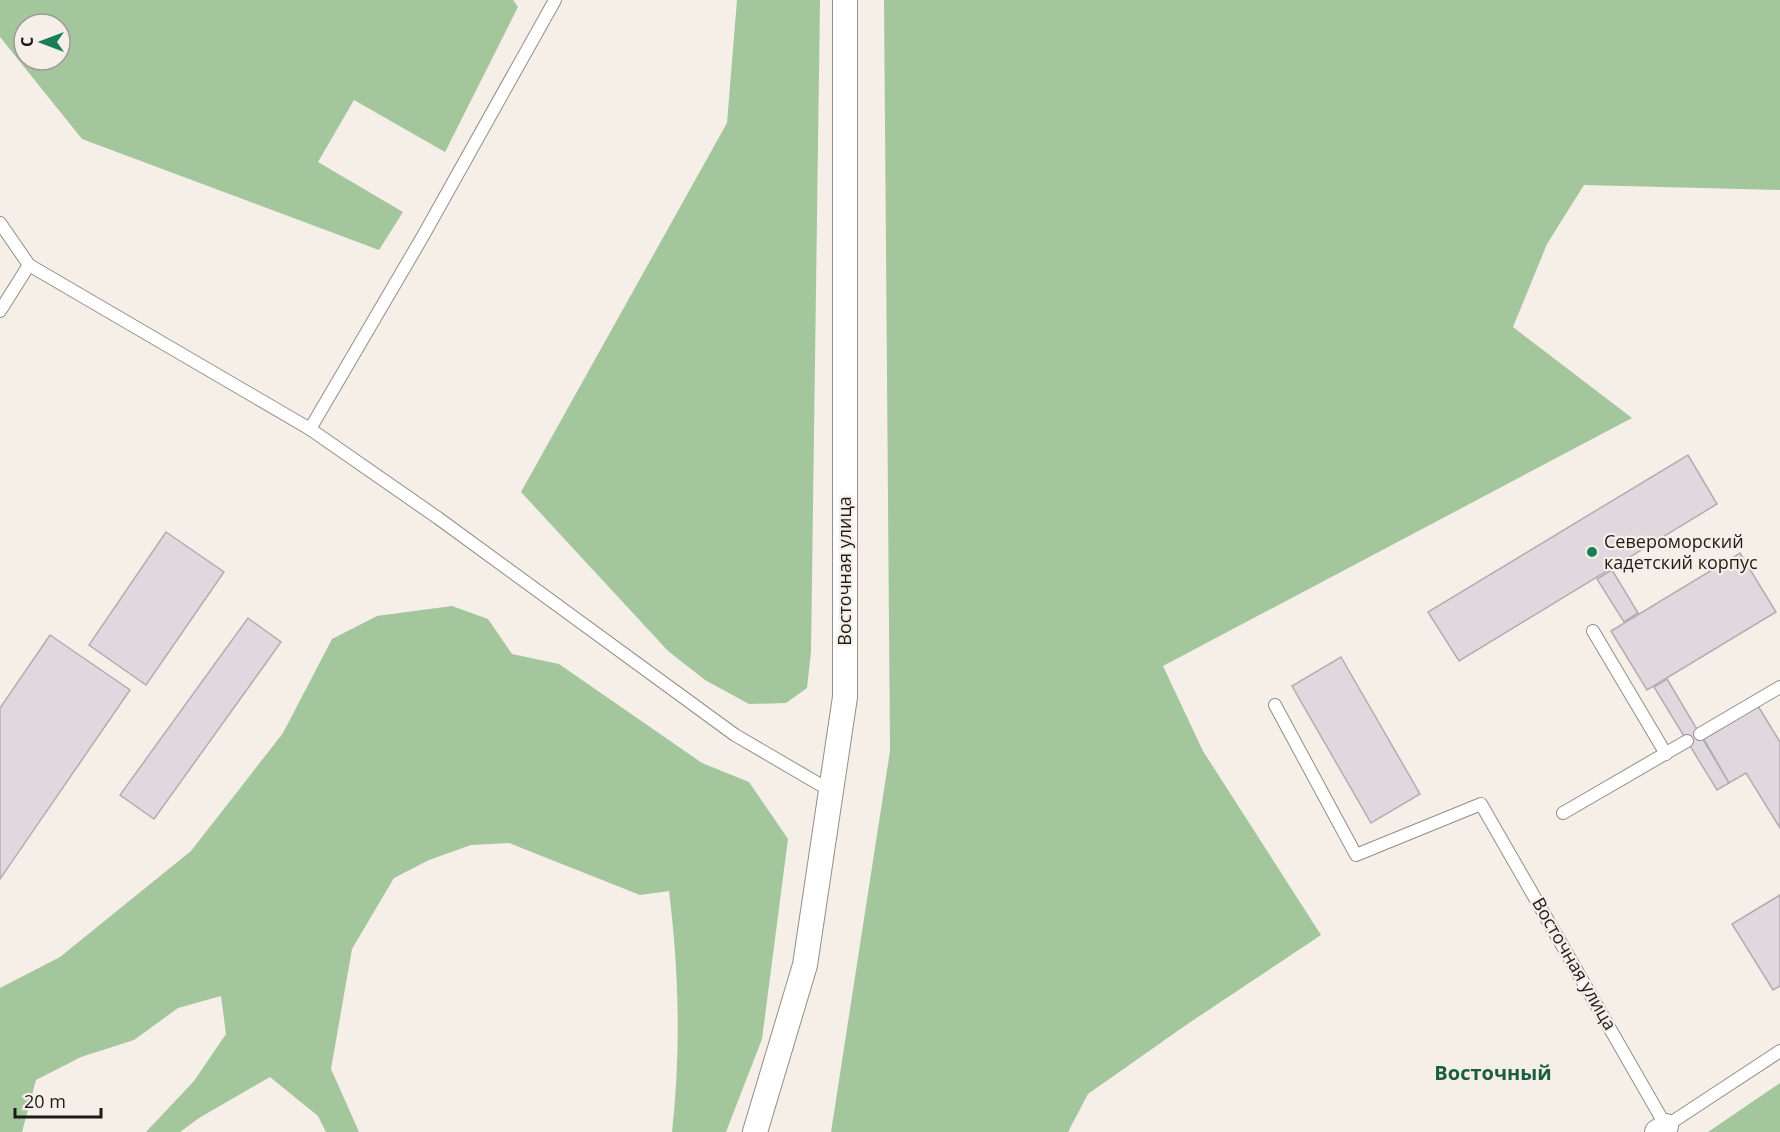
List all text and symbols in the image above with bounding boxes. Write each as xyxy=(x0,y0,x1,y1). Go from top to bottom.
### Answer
north arrow xyxy=(12,12,72,72)
text: С xyxy=(16,37,38,47)
street label: Восточная улица xyxy=(832,496,856,646)
place label: Североморский кадетский корпус xyxy=(1604,529,1758,574)
marker: Североморский кадетский корпус xyxy=(1585,545,1599,559)
street label: Восточная улица xyxy=(1527,893,1623,1034)
district label: Восточный xyxy=(1434,1059,1552,1086)
scale bar xyxy=(15,1081,100,1119)
text: 20 m xyxy=(24,1089,66,1113)

